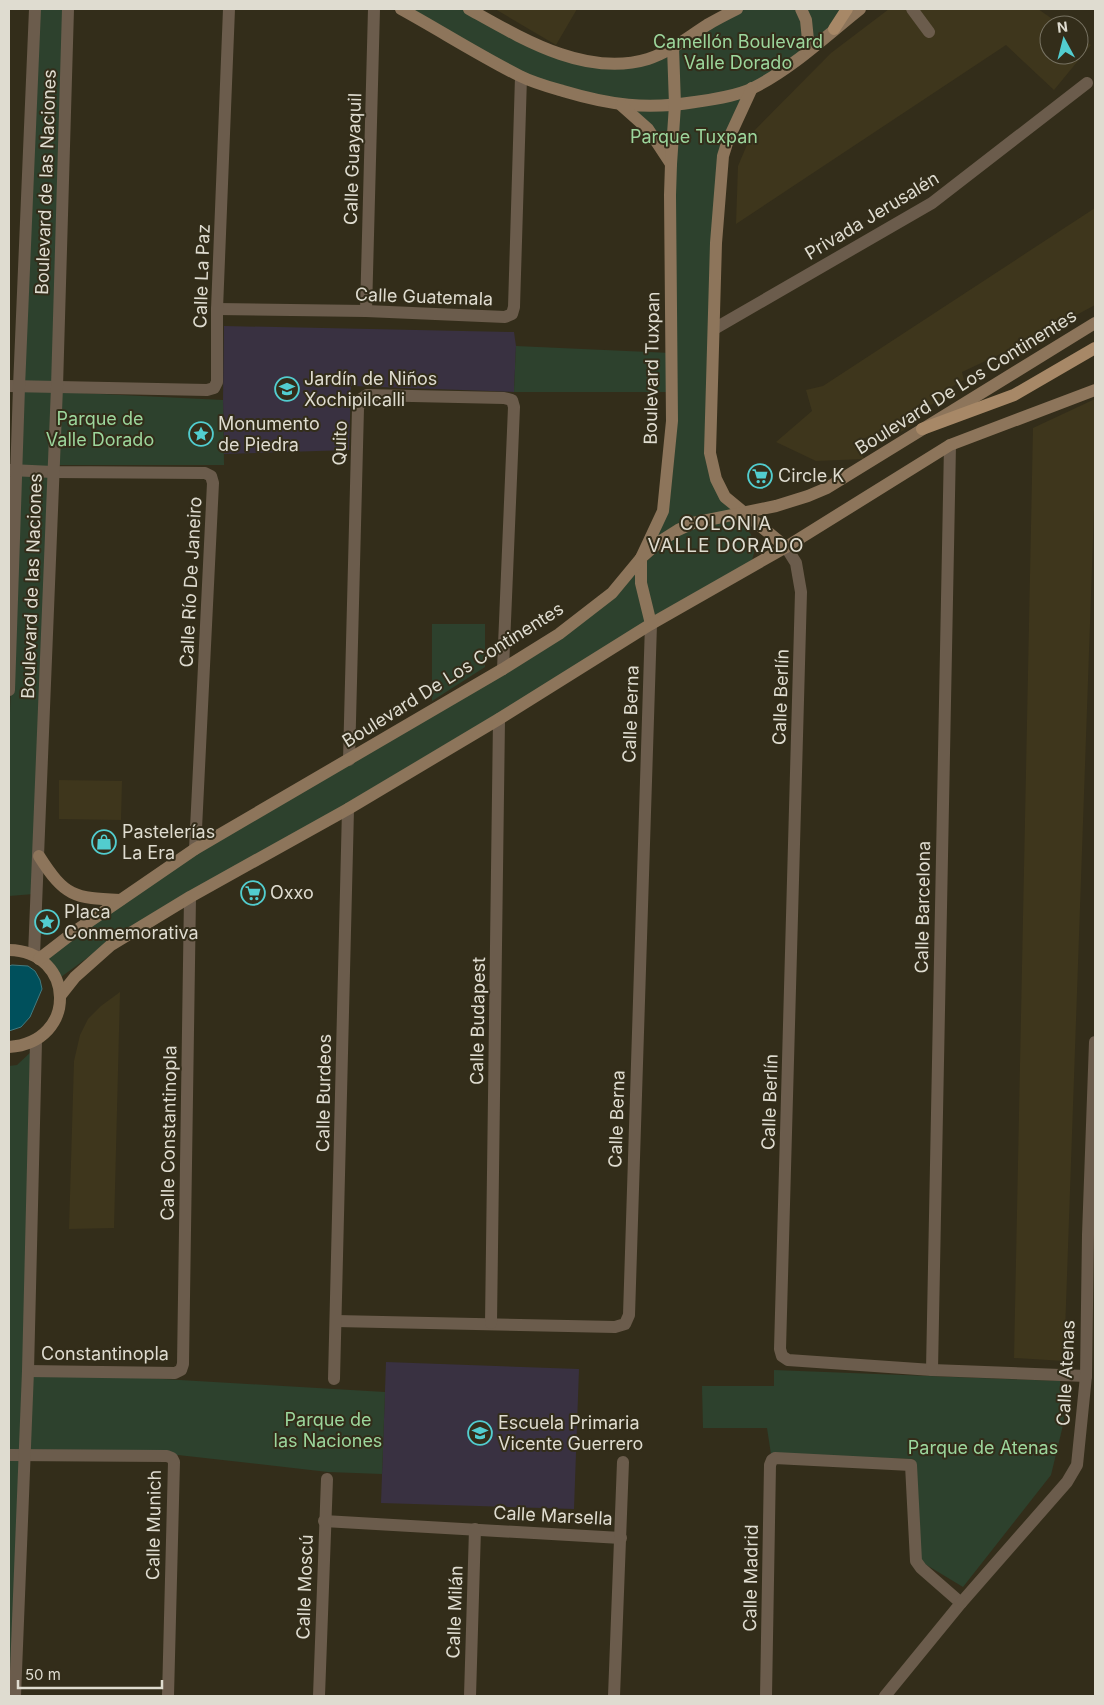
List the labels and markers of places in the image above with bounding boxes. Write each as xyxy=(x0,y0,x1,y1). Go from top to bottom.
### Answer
place label: Jardín de Niños Xochipilcalli xyxy=(304,368,437,410)
school or university icon: Jardín de Niños Xochipilcalli xyxy=(274,376,300,402)
place label: Monumento de Piedra xyxy=(218,413,320,455)
place icon: Monumento de Piedra xyxy=(188,421,214,447)
supermarket icon: Circle K xyxy=(747,463,773,489)
place label: Circle K xyxy=(778,465,844,486)
place label: Pastelerías La Era xyxy=(122,821,215,863)
shop icon: Pastelerías La Era xyxy=(91,829,117,855)
supermarket icon: Oxxo xyxy=(240,880,266,906)
place label: Oxxo xyxy=(270,882,314,903)
place label: Placa Conmemorativa xyxy=(64,901,199,943)
place icon: Placa Conmemorativa xyxy=(34,909,60,935)
place label: Escuela Primaria Vicente Guerrero xyxy=(498,1412,643,1454)
school or university icon: Escuela Primaria Vicente Guerrero xyxy=(467,1420,493,1446)

